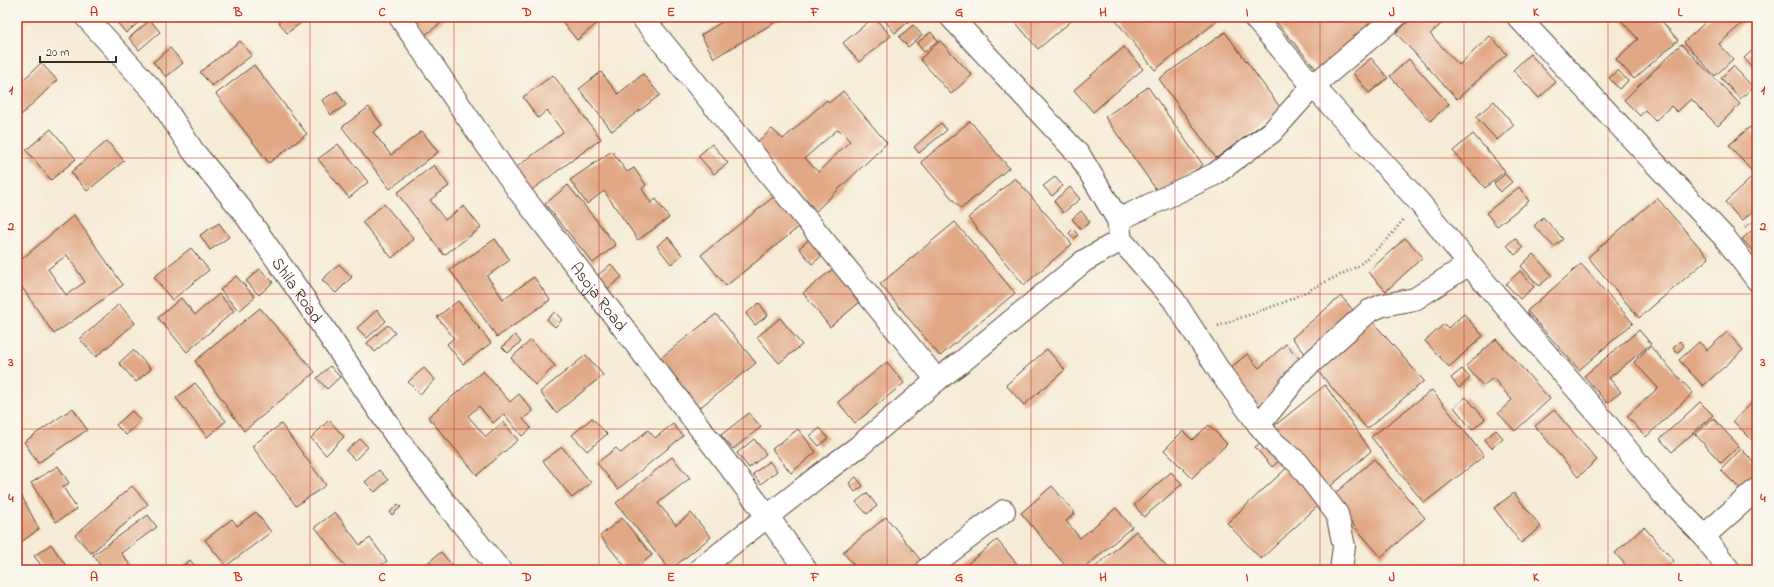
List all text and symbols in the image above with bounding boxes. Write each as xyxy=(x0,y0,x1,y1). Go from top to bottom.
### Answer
text: A xyxy=(90,3,98,22)
text: B xyxy=(233,3,243,22)
text: C xyxy=(378,3,386,22)
text: D xyxy=(521,3,532,22)
text: E xyxy=(667,3,675,22)
text: F xyxy=(810,3,820,22)
text: G xyxy=(955,3,963,22)
text: H xyxy=(1099,3,1107,22)
text: I xyxy=(1245,3,1249,22)
text: J xyxy=(1389,3,1395,22)
text: K xyxy=(1533,3,1540,22)
text: L xyxy=(1678,3,1684,22)
scale bar xyxy=(40,38,116,64)
text: 20 m xyxy=(46,44,69,62)
text: 1 xyxy=(9,81,14,100)
text: 1 xyxy=(1761,81,1766,100)
text: 2 xyxy=(7,217,15,236)
text: 2 xyxy=(1759,217,1767,236)
street label: Shila Road xyxy=(265,253,328,329)
street label: Asoja Road xyxy=(563,257,633,337)
text: 3 xyxy=(7,353,14,372)
text: 3 xyxy=(1759,353,1766,372)
text: 4 xyxy=(7,489,14,508)
text: 4 xyxy=(1759,489,1766,508)
text: A xyxy=(90,568,98,587)
text: B xyxy=(233,568,243,587)
text: C xyxy=(378,568,386,587)
text: D xyxy=(521,568,532,587)
text: E xyxy=(667,568,675,587)
text: F xyxy=(810,568,820,587)
text: G xyxy=(955,568,963,587)
text: H xyxy=(1099,568,1107,587)
text: I xyxy=(1245,568,1249,587)
text: J xyxy=(1389,568,1395,587)
text: K xyxy=(1533,568,1540,587)
text: L xyxy=(1678,568,1684,587)

